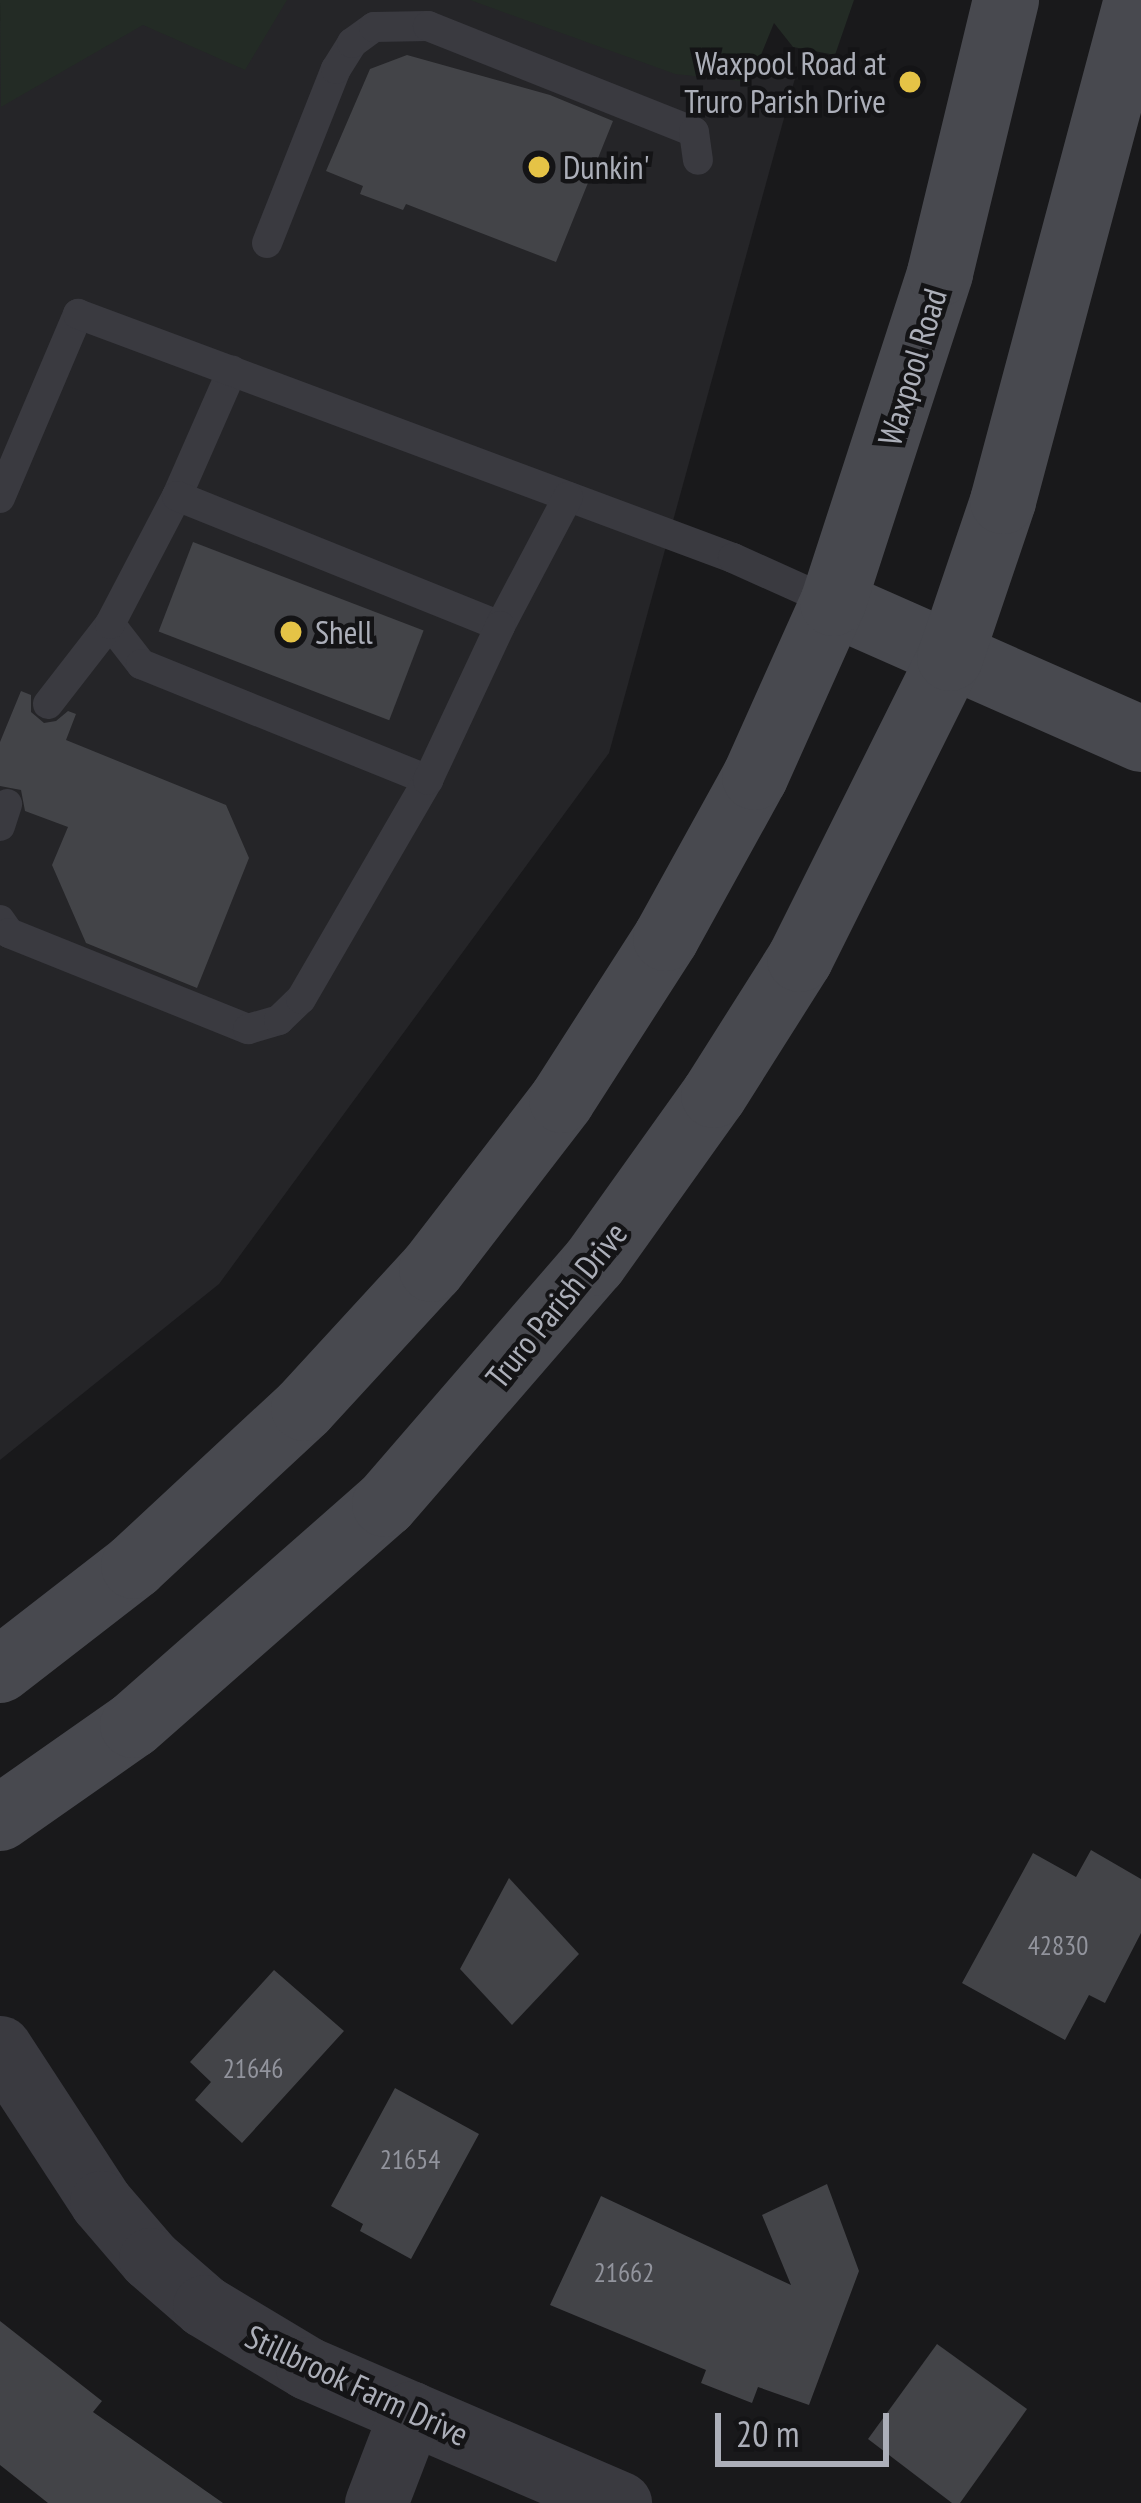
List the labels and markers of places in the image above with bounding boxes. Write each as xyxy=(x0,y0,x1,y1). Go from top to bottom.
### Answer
place label: Waxpool Road at Truro Parish Drive xyxy=(684,43,886,121)
marker: Waxpool Road at Truro Parish Drive xyxy=(897,69,923,95)
place label: Dunkin' xyxy=(563,147,650,187)
marker: Dunkin' xyxy=(526,154,552,180)
place label: Shell xyxy=(315,612,373,652)
marker: Shell xyxy=(278,619,304,645)

